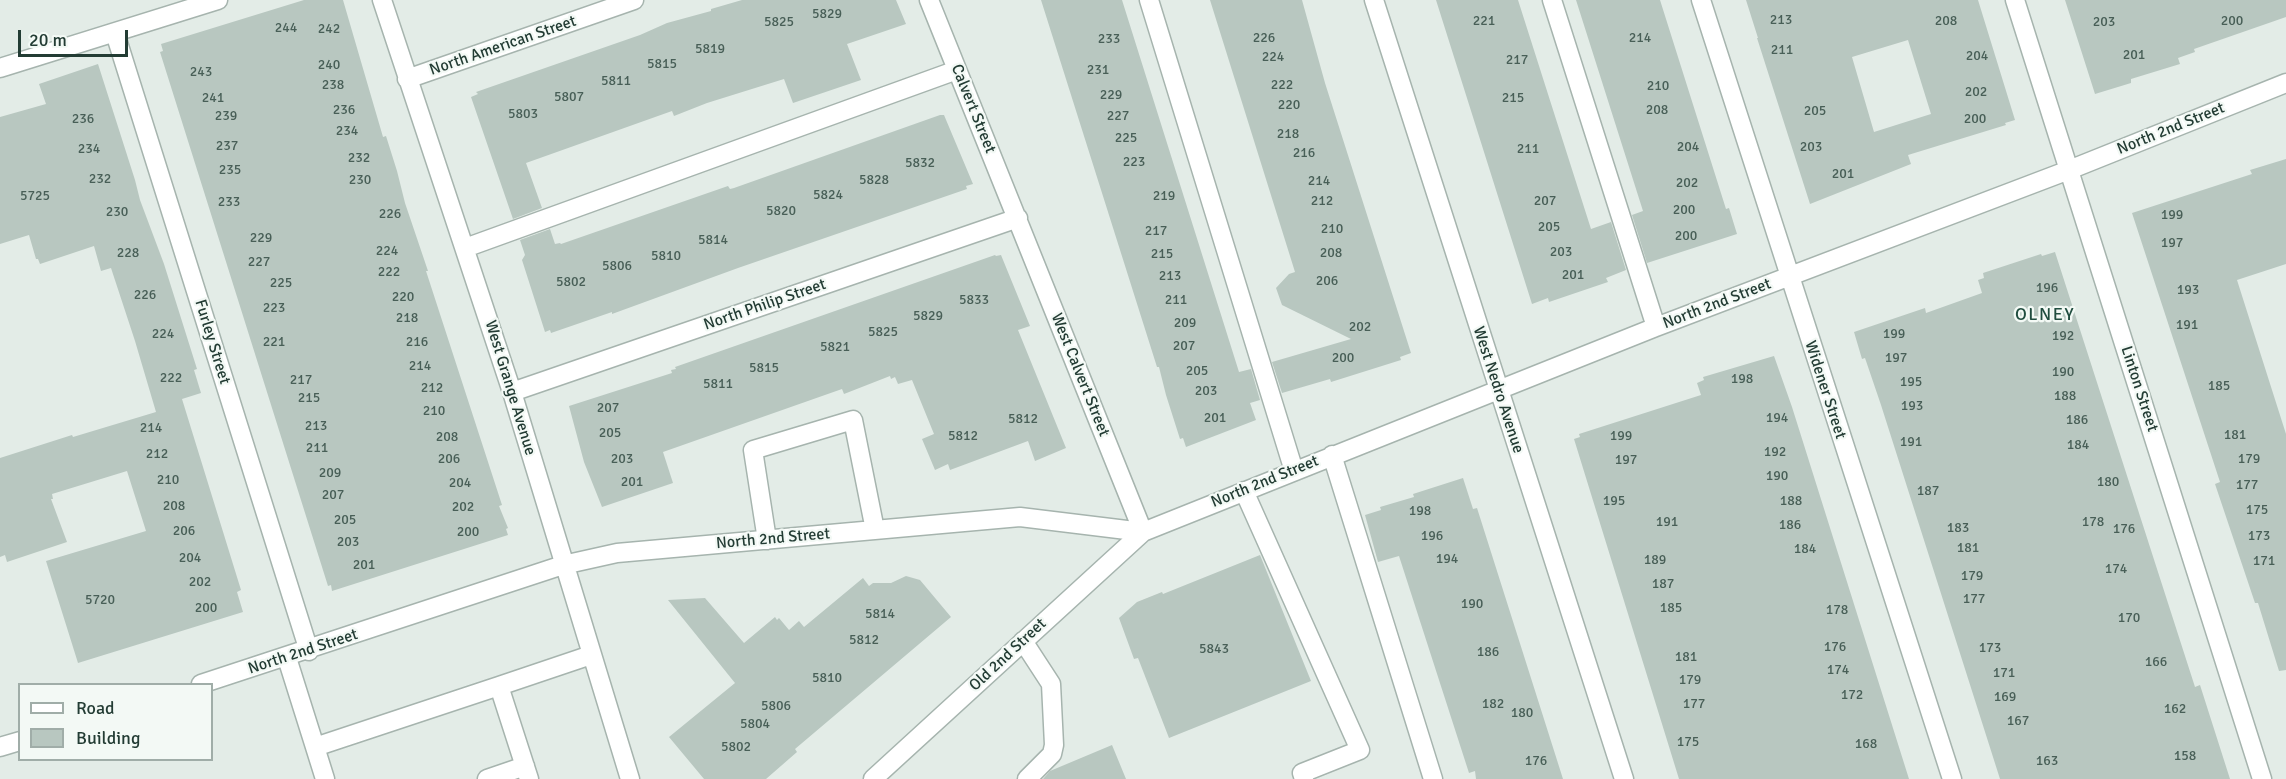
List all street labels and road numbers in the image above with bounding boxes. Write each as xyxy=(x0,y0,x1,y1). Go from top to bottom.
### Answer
street label: North American Street xyxy=(427,12,579,80)
street label: Calvert Street xyxy=(946,62,1000,156)
street label: North 2nd Street xyxy=(2114,99,2228,159)
street label: North Philip Street xyxy=(701,275,829,335)
street label: North 2nd Street xyxy=(1660,275,1774,333)
street label: Furley Street xyxy=(190,297,234,387)
street label: West Calvert Street xyxy=(1046,310,1114,440)
street label: West Grange Avenue xyxy=(480,318,540,458)
street label: West Nedro Avenue xyxy=(1468,324,1528,456)
street label: Widener Street xyxy=(1800,338,1850,442)
street label: Linton Street xyxy=(2116,344,2162,434)
street label: North 2nd Street xyxy=(1208,452,1322,512)
street label: North 2nd Street xyxy=(715,524,831,554)
street label: Old 2nd Street xyxy=(966,614,1050,696)
street label: North 2nd Street xyxy=(246,625,360,679)

